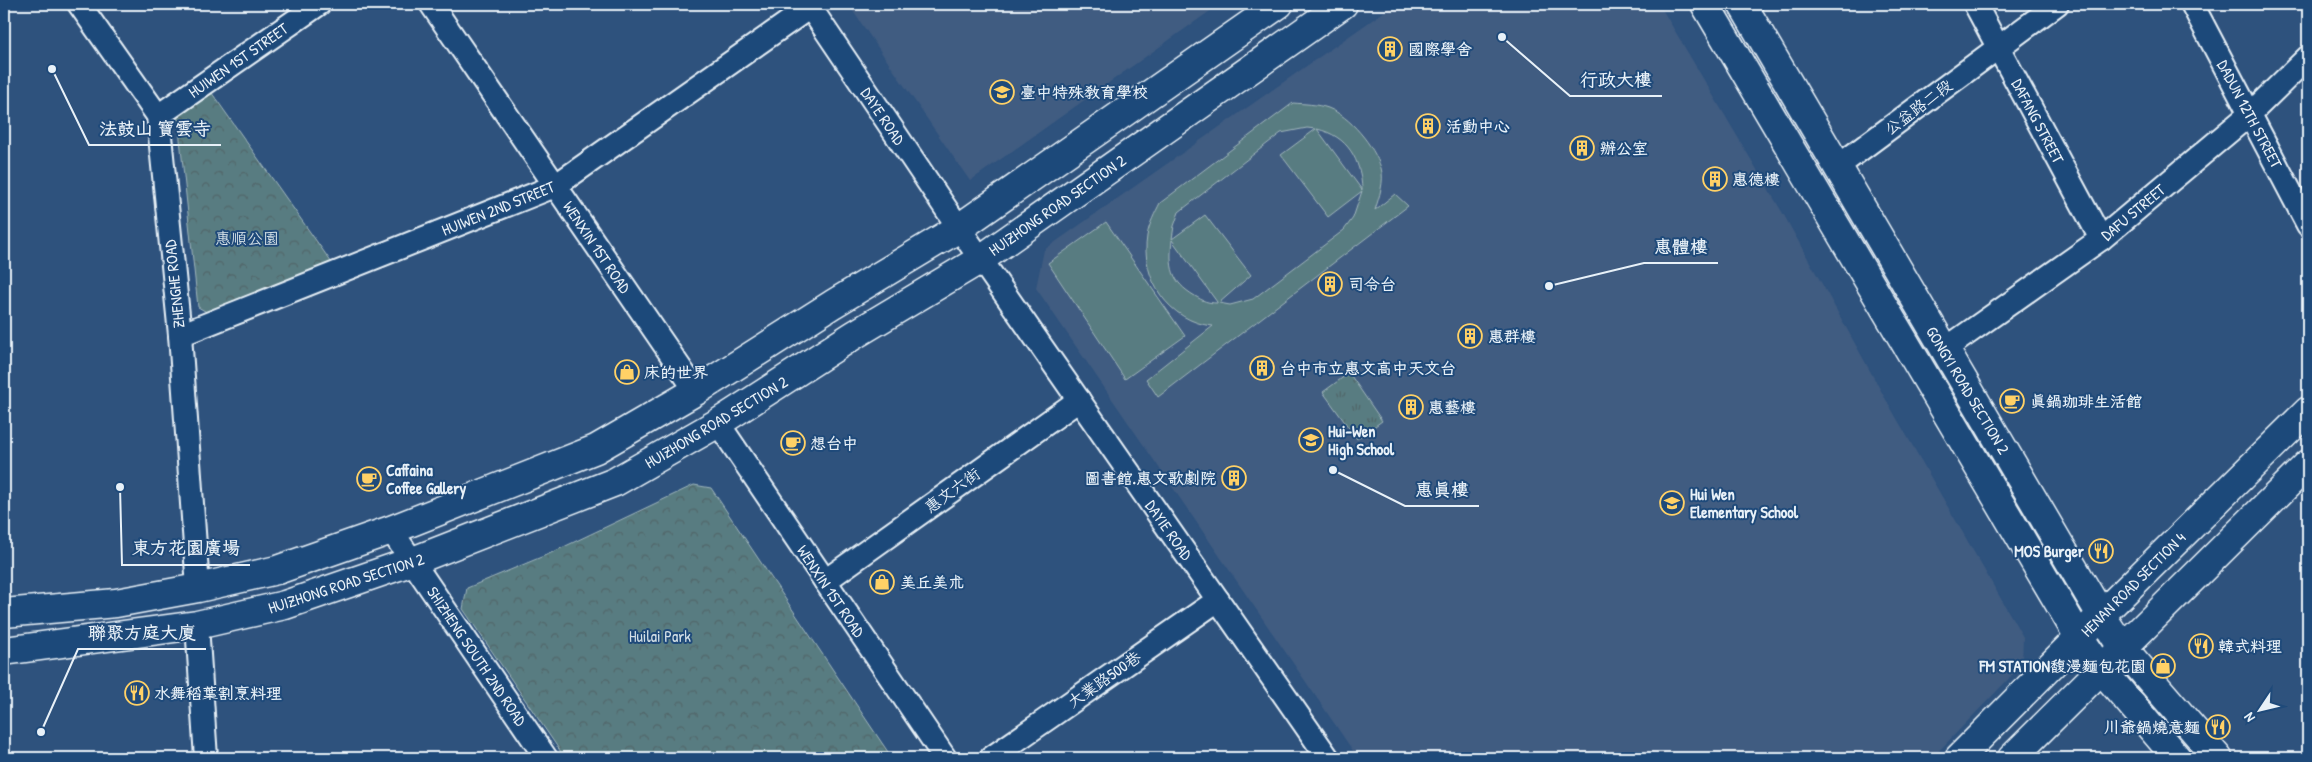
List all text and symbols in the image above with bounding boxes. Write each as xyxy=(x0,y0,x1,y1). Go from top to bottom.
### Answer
street label: HUIWEN 1ST STREET xyxy=(184,17,293,103)
building icon: 國際學舍 xyxy=(1377,36,1403,62)
place label: 國際學舍 xyxy=(1408,38,1472,60)
street label: DADUN 12TH STREET xyxy=(2212,56,2288,172)
callout: 行政大樓 xyxy=(1570,63,1662,96)
text: 行政大樓 xyxy=(1580,67,1652,92)
street label: 公益路二段 xyxy=(1879,74,1957,140)
street label: DAFANG STREET xyxy=(2006,75,2070,168)
school or university icon: 臺中特殊教育學校 xyxy=(989,79,1015,105)
place label: 臺中特殊教育學校 xyxy=(1020,81,1148,103)
street label: DAYE ROAD xyxy=(856,83,910,149)
callout: 法鼓山 寶雲寺 xyxy=(89,112,221,145)
building icon: 活動中心 xyxy=(1415,113,1441,139)
place label: 活動中心 xyxy=(1446,115,1510,137)
text: 法鼓山 寶雲寺 xyxy=(99,116,211,141)
building icon: 辦公室 xyxy=(1569,135,1595,161)
place label: 辦公室 xyxy=(1600,137,1648,159)
street label: HUIZHONG ROAD SECTION 2 xyxy=(984,149,1130,261)
building icon: 惠德樓 xyxy=(1702,166,1728,192)
place label: 惠德樓 xyxy=(1732,168,1780,190)
street label: HUIWEN 2ND STREET xyxy=(438,175,558,241)
street label: DAFU STREET xyxy=(2096,178,2170,245)
street label: WENXIN 1ST ROAD xyxy=(558,197,636,298)
park label: 惠順公園 xyxy=(215,227,279,249)
callout: 惠體樓 xyxy=(1644,230,1718,263)
text: 惠體樓 xyxy=(1654,234,1708,259)
street label: ZHENGHE ROAD xyxy=(158,238,190,329)
building icon: 司令台 xyxy=(1317,271,1343,297)
place label: 司令台 xyxy=(1348,273,1396,295)
street label: GONGYI ROAD SECTION 2 xyxy=(1921,322,2015,458)
building icon: 惠群樓 xyxy=(1457,323,1483,349)
place label: 惠群樓 xyxy=(1488,325,1536,347)
building icon: 台中市立惠文高中天文台 xyxy=(1249,355,1275,381)
place label: 台中市立惠文高中天文台 xyxy=(1280,357,1456,379)
shop icon: 床的世界 xyxy=(614,359,640,385)
place label: 床的世界 xyxy=(644,361,708,383)
street label: HUIZHONG ROAD SECTION 2 xyxy=(641,370,792,473)
cafe icon: 真鍋珈琲生活館 xyxy=(1999,388,2025,414)
place label: 真鍋珈琲生活館 xyxy=(2030,390,2142,412)
building icon: 惠藝樓 xyxy=(1398,394,1424,420)
place label: 惠藝樓 xyxy=(1428,396,1476,418)
place label: Hui-Wen High School xyxy=(1328,420,1395,461)
school or university icon: Hui-Wen High School xyxy=(1298,427,1324,453)
cafe icon: 想台中 xyxy=(780,430,806,456)
place label: 想台中 xyxy=(810,432,858,454)
place label: Caffaina Coffee Gallery xyxy=(386,459,466,500)
street label: 惠文六街 xyxy=(920,462,984,518)
building icon: 圖書館.惠文歌劇院 xyxy=(1221,465,1247,491)
cafe icon: Caffaina Coffee Gallery xyxy=(356,466,382,492)
place label: 圖書館.惠文歌劇院 xyxy=(1085,467,1216,489)
callout: 惠真樓 xyxy=(1405,473,1479,506)
text: 惠真樓 xyxy=(1415,477,1469,502)
place label: Hui Wen Elementary School xyxy=(1690,483,1799,524)
school or university icon: Hui Wen Elementary School xyxy=(1659,490,1685,516)
street label: DAYIE ROAD xyxy=(1140,496,1198,565)
street label: HENAN ROAD SECTION 4 xyxy=(2076,527,2190,641)
callout: 東方花園廣場 xyxy=(122,532,250,565)
text: 東方花園廣場 xyxy=(132,535,240,560)
restaurant icon: MOS Burger xyxy=(2088,538,2114,564)
place label: MOS Burger xyxy=(2014,540,2085,563)
street label: WENXIN 1ST ROAD xyxy=(792,541,870,642)
street label: HUIZHONG ROAD SECTION 2 xyxy=(265,547,427,619)
shop icon: 美丘美朮 xyxy=(869,569,895,595)
place label: 美丘美朮 xyxy=(900,571,964,593)
street label: SHIZHENG SOUTH 2ND ROAD xyxy=(422,582,532,730)
callout: 聯聚方庭大廈 xyxy=(78,616,206,649)
text: 聯聚方庭大廈 xyxy=(88,620,196,645)
park label: Huilai Park xyxy=(629,625,691,647)
restaurant icon: 韓式料理 xyxy=(2188,633,2214,659)
place label: 韓式料理 xyxy=(2218,635,2282,657)
street label: 大業路500巷 xyxy=(1063,646,1145,712)
shop icon: FM STATION馥漫麵包花園 xyxy=(2150,653,2176,679)
place label: FM STATION馥漫麵包花園 xyxy=(1979,655,2146,677)
restaurant icon: 水舞稻葉割烹料理 xyxy=(124,680,150,706)
place label: 水舞稻葉割烹料理 xyxy=(154,682,282,704)
north arrow xyxy=(2234,684,2284,734)
text: N xyxy=(2239,709,2259,726)
restaurant icon: 川爺鍋燒意麵 xyxy=(2205,714,2231,740)
place label: 川爺鍋燒意麵 xyxy=(2104,716,2200,738)

